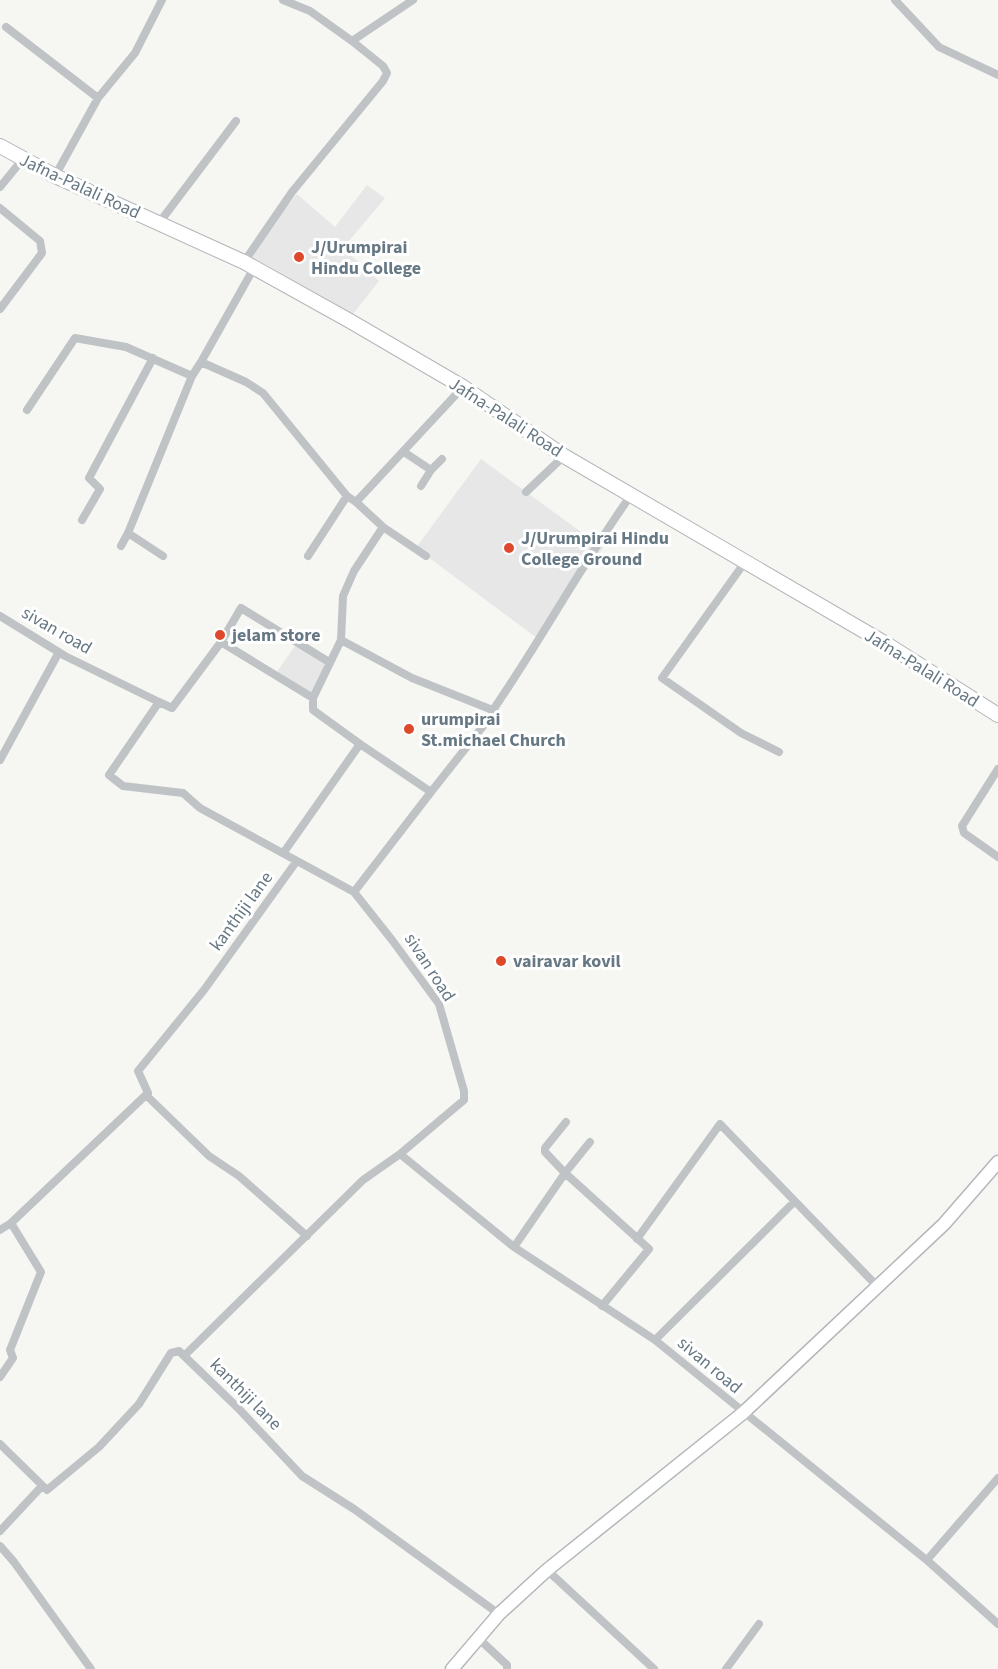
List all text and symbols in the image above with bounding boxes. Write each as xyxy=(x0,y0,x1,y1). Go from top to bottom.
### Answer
street label: Jafna-Palali Road xyxy=(15,147,144,225)
place label: J/Urumpirai Hindu College xyxy=(311,235,421,281)
marker: J/Urumpirai Hindu College xyxy=(292,250,306,264)
street label: Jafna-Palali Road xyxy=(444,371,567,464)
place label: J/Urumpirai Hindu College Ground xyxy=(521,526,669,572)
marker: J/Urumpirai Hindu College Ground xyxy=(502,541,516,555)
street label: sivan road xyxy=(17,600,96,661)
place label: jelam store xyxy=(231,623,320,648)
street label: Jafna-Palali Road xyxy=(860,623,984,714)
marker: jelam store xyxy=(213,628,227,642)
place label: urumpirai St.michael Church xyxy=(421,707,566,753)
marker: urumpirai St.michael Church xyxy=(402,722,416,736)
street label: kanthiji lane xyxy=(204,866,279,956)
street label: sivan road xyxy=(398,928,461,1006)
place label: vairavar kovil xyxy=(513,949,621,974)
marker: vairavar kovil xyxy=(494,954,508,968)
street label: sivan road xyxy=(672,1331,747,1400)
street label: kanthiji lane xyxy=(204,1353,287,1436)

